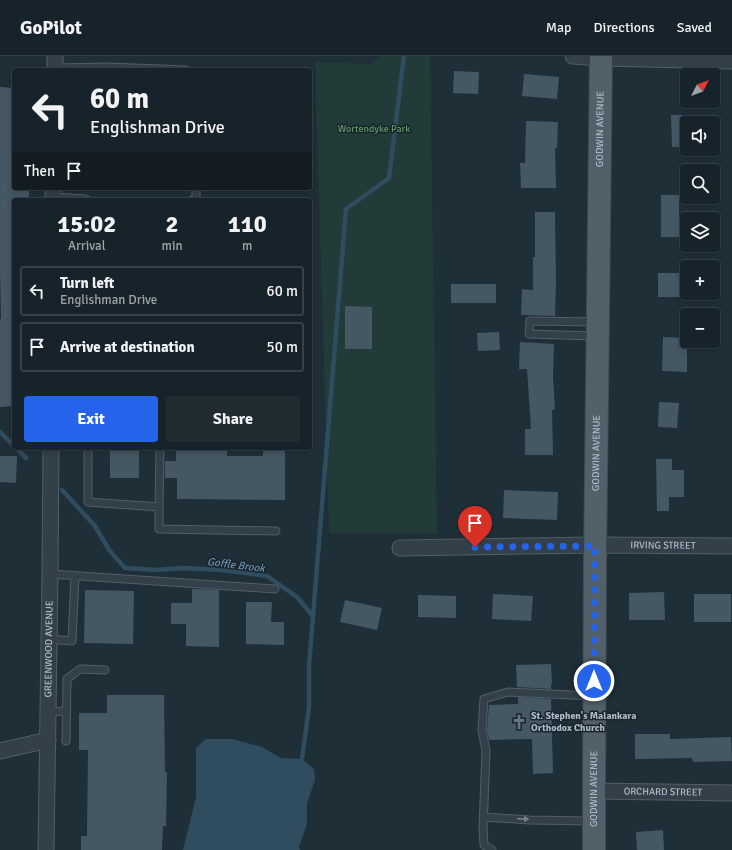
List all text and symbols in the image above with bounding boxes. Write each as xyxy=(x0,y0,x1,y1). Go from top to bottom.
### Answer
text: GoPilot xyxy=(20,16,82,40)
text: Map xyxy=(546,19,572,36)
text: Directions xyxy=(594,19,655,36)
text: Saved xyxy=(677,19,712,36)
north arrow xyxy=(680,68,720,108)
map controls xyxy=(680,68,720,348)
text: 60 m xyxy=(90,82,149,116)
icon: left xyxy=(24,84,76,136)
street label: GODWIN AVENUE xyxy=(594,91,607,167)
text: Englishman Drive xyxy=(90,116,225,138)
button: sound xyxy=(680,116,720,156)
park label: Wortendyke Park xyxy=(338,123,410,135)
icon: arrive xyxy=(63,160,85,182)
text: Then xyxy=(24,162,55,180)
button: search xyxy=(680,164,720,204)
text: 15:02 xyxy=(57,209,116,239)
text: 2 xyxy=(166,209,178,239)
text: 110 xyxy=(228,209,267,239)
button: layers xyxy=(680,212,720,252)
text: Arrival xyxy=(68,238,105,254)
text: min xyxy=(162,238,183,254)
text: m xyxy=(242,238,252,254)
button: + xyxy=(680,260,720,300)
text: Turn left xyxy=(60,274,114,292)
icon: left xyxy=(26,280,48,302)
text: 60 m xyxy=(267,282,298,300)
text: Englishman Drive xyxy=(60,292,157,308)
button: − xyxy=(680,308,720,348)
icon: arrive xyxy=(26,336,48,358)
text: Arrive at destination xyxy=(60,338,195,356)
text: 50 m xyxy=(267,338,298,356)
button: Exit xyxy=(24,396,158,442)
button: Share xyxy=(166,396,300,442)
street label: GODWIN AVENUE xyxy=(590,415,603,491)
pin xyxy=(458,506,492,547)
icon: arrive xyxy=(464,512,486,534)
street label: IRVING STREET xyxy=(630,539,696,552)
water label: Goffle Brook xyxy=(206,555,267,575)
street label: GREENWOOD AVENUE xyxy=(42,600,56,698)
position arrow xyxy=(573,660,615,702)
place label: St. Stephen's Malankara Orthodox Church xyxy=(531,710,636,734)
church icon: St. Stephen's Malankara Orthodox Church xyxy=(510,713,528,731)
street label: GODWIN AVENUE xyxy=(588,751,600,827)
street label: ORCHARD STREET xyxy=(624,785,702,799)
one-way arrow xyxy=(517,816,529,823)

